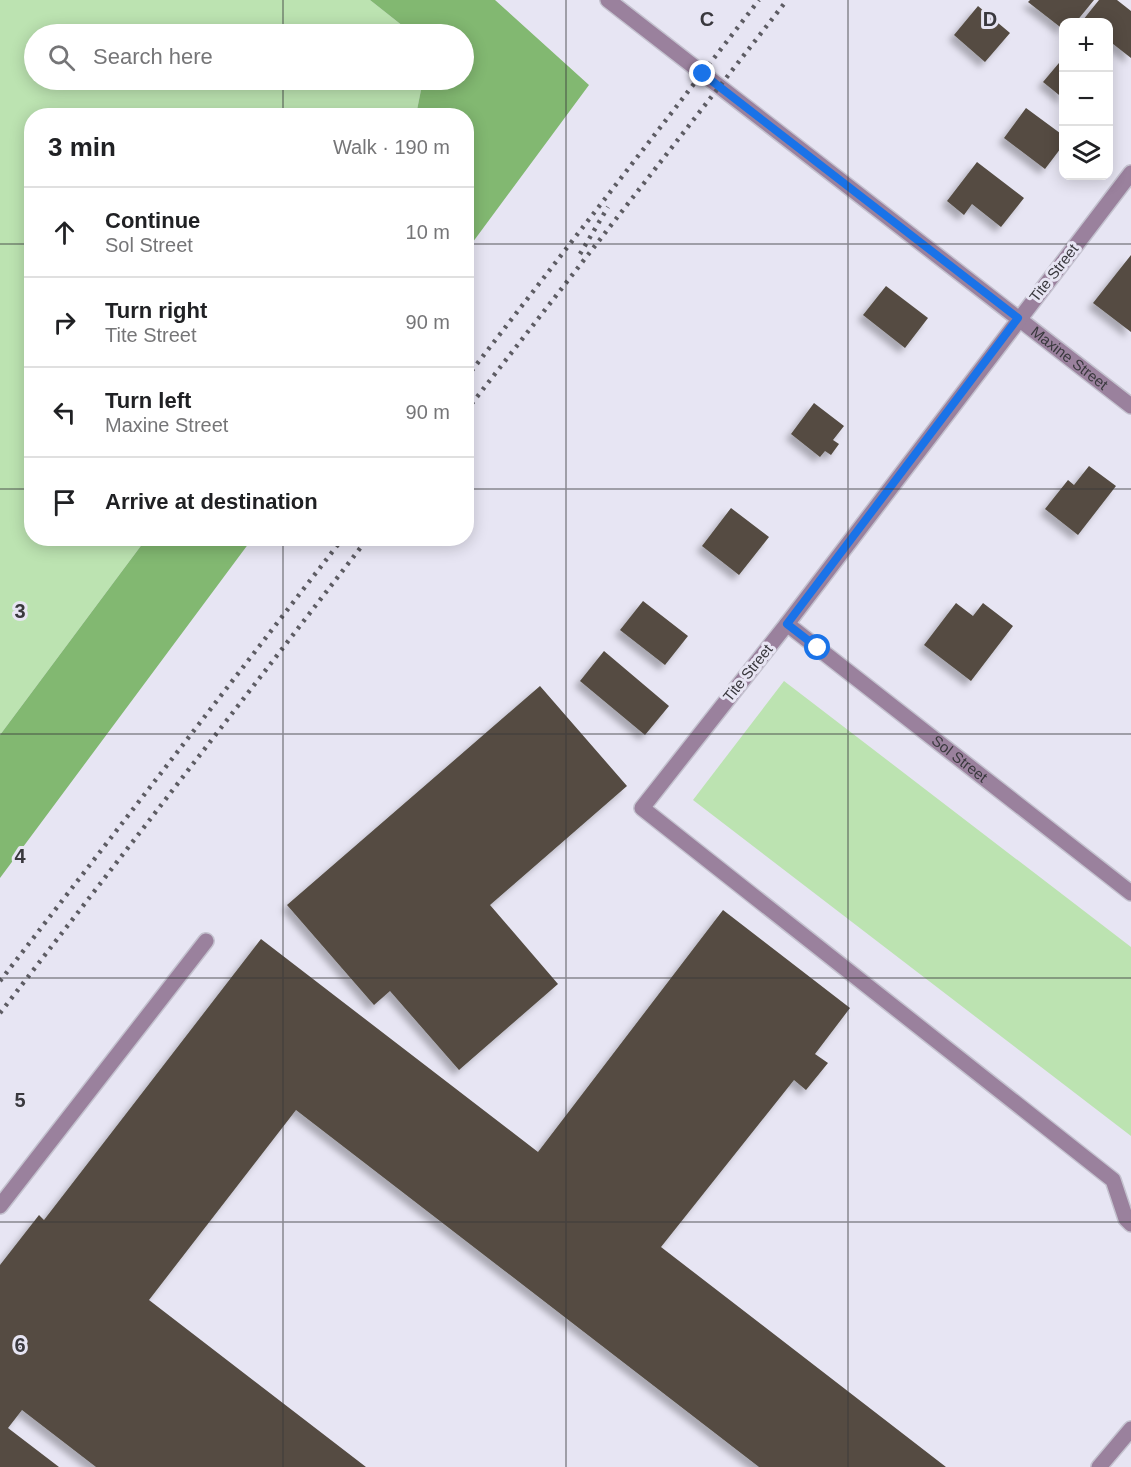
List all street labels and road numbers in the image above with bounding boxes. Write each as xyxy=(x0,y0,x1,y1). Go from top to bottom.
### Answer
street label: Tite Street xyxy=(1026,240,1082,305)
street label: Maxine Street xyxy=(1028,323,1112,393)
street label: Tite Street xyxy=(719,640,776,705)
street label: Sol Street xyxy=(929,732,992,786)

